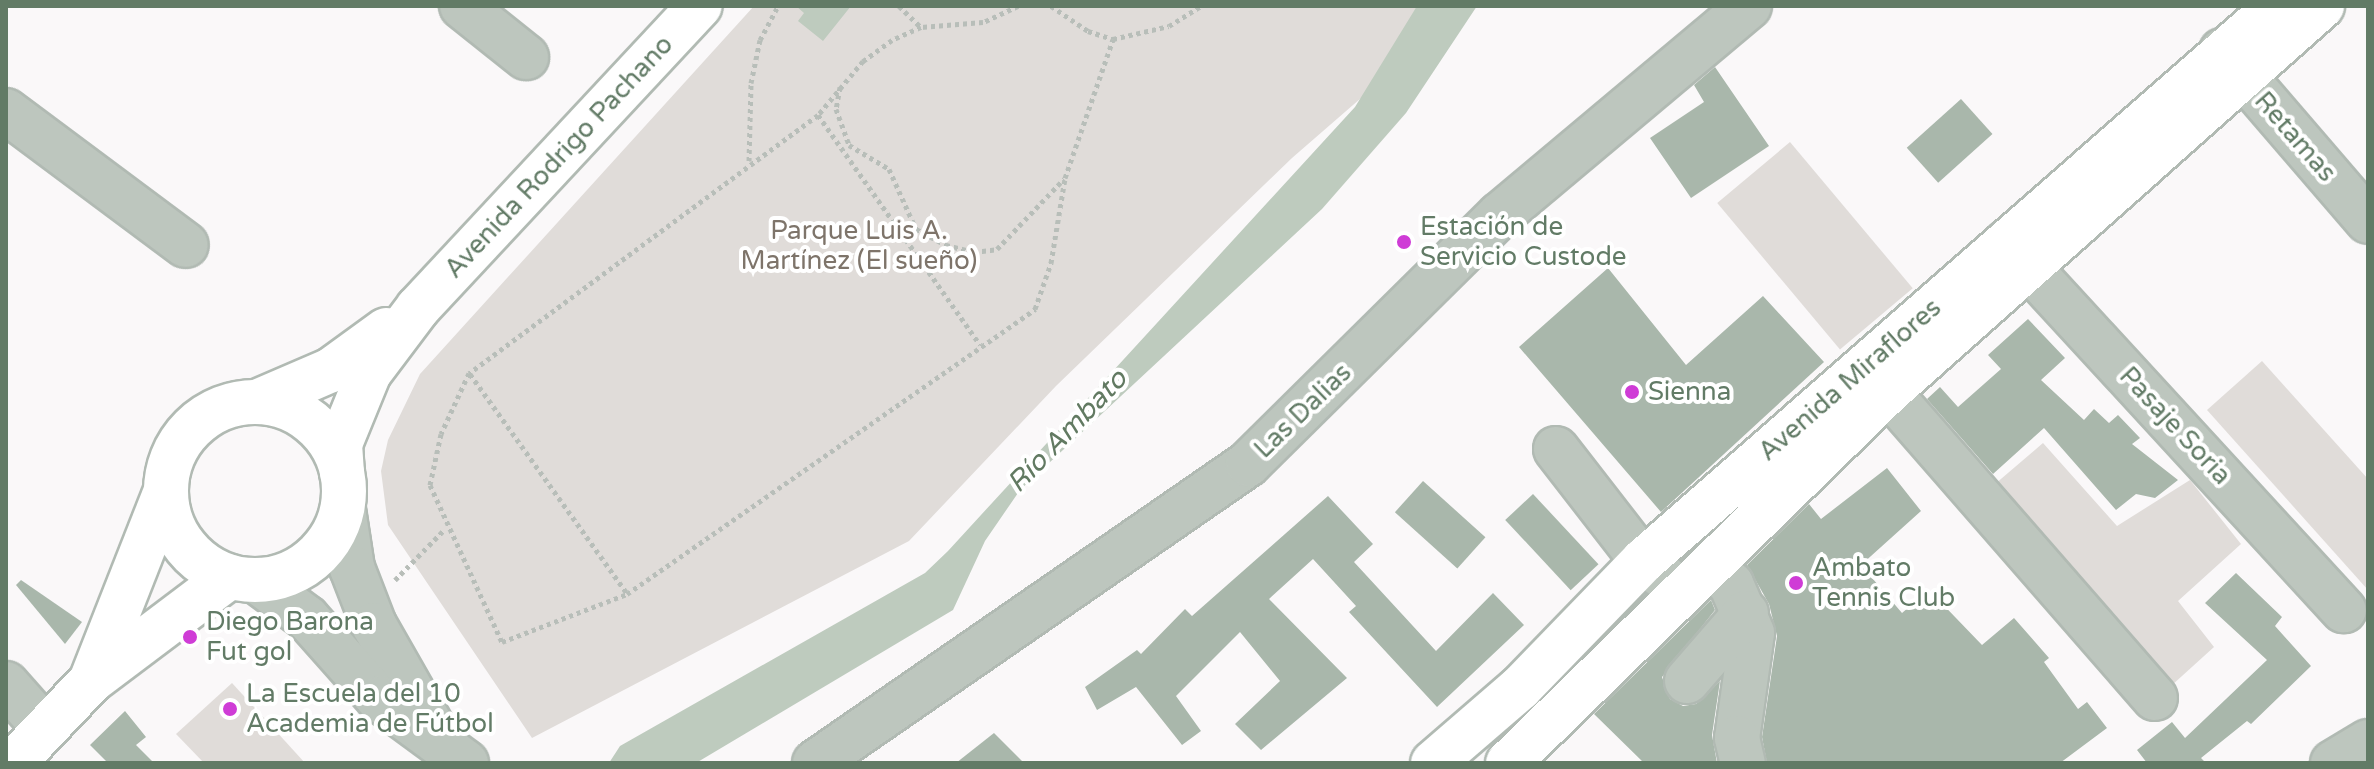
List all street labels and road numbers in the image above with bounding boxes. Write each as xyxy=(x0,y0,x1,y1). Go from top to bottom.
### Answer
street label: Avenida Rodrigo Pachano xyxy=(438,29,680,285)
street label: Retamas xyxy=(2248,86,2342,188)
street label: Avenida Miraflores xyxy=(1752,292,1948,468)
street label: Las Dalias xyxy=(1248,357,1358,465)
street label: Pasaje Soria xyxy=(2113,361,2237,491)

